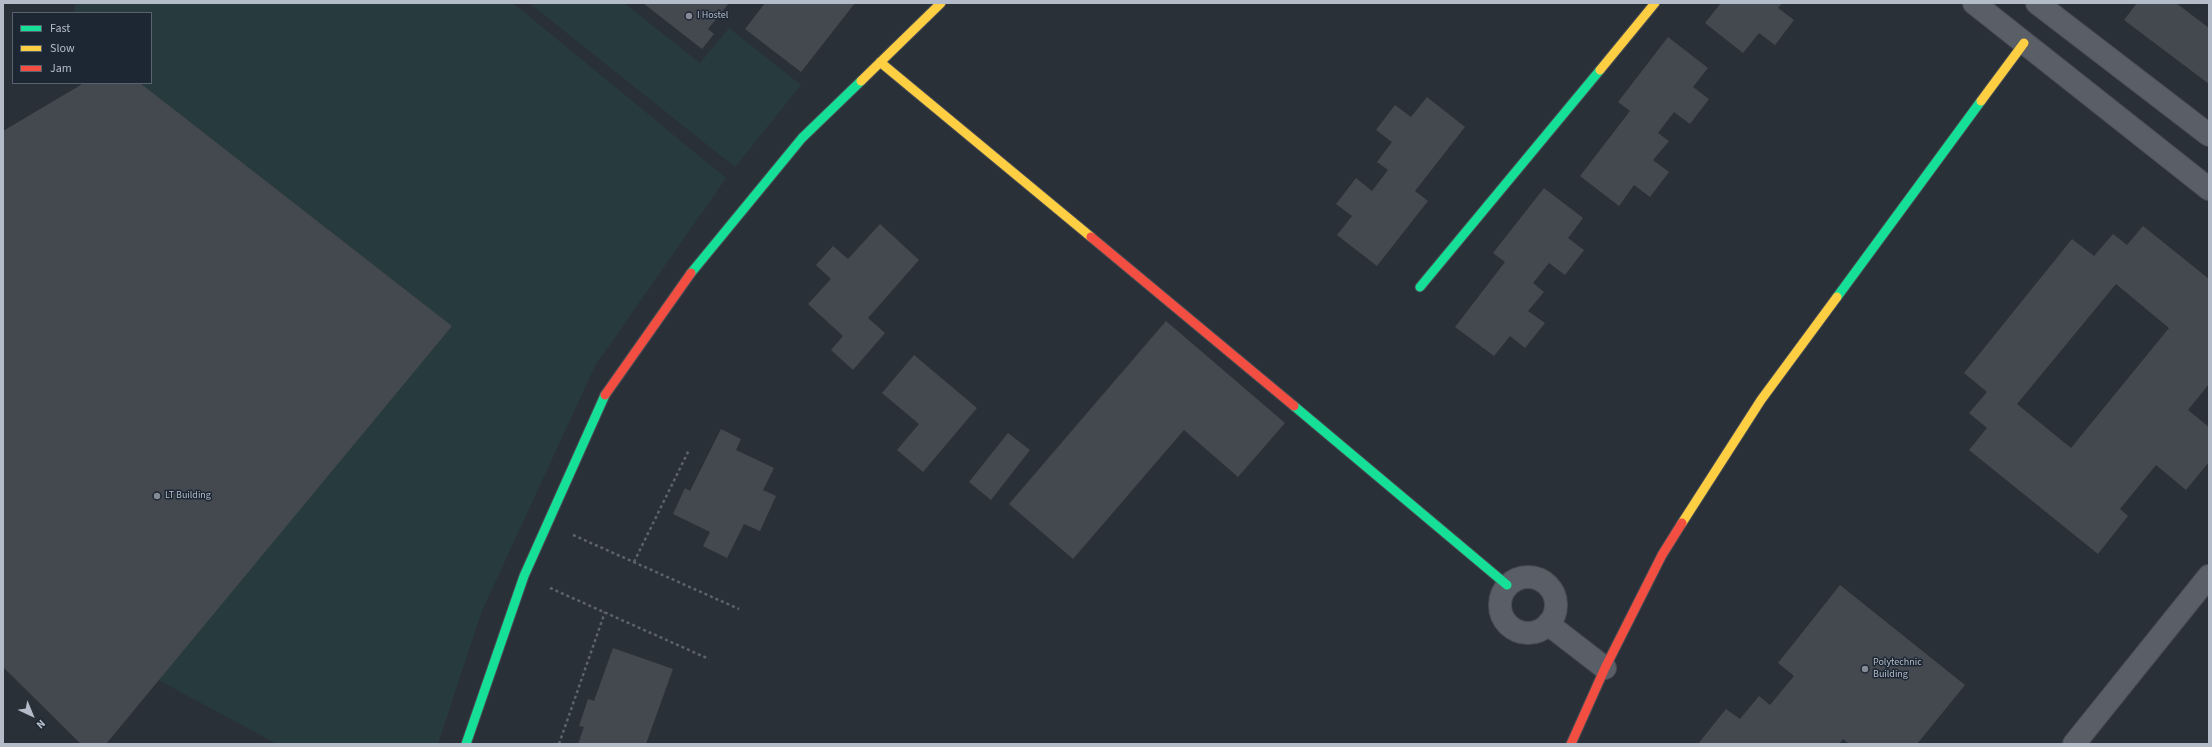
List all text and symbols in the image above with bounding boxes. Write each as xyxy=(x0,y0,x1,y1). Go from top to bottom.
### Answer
place label: I Hostel xyxy=(697,10,728,22)
marker: I Hostel xyxy=(684,11,694,21)
legend xyxy=(12,12,152,84)
text: Fast xyxy=(50,20,70,37)
text: Slow xyxy=(50,40,75,57)
text: Jam xyxy=(50,60,72,77)
place label: LT Building xyxy=(165,490,211,502)
marker: LT Building xyxy=(152,491,162,501)
place label: Polytechnic Building xyxy=(1873,657,1922,680)
marker: Polytechnic Building xyxy=(1860,664,1870,674)
north arrow xyxy=(12,695,52,735)
text: N xyxy=(33,716,49,732)

